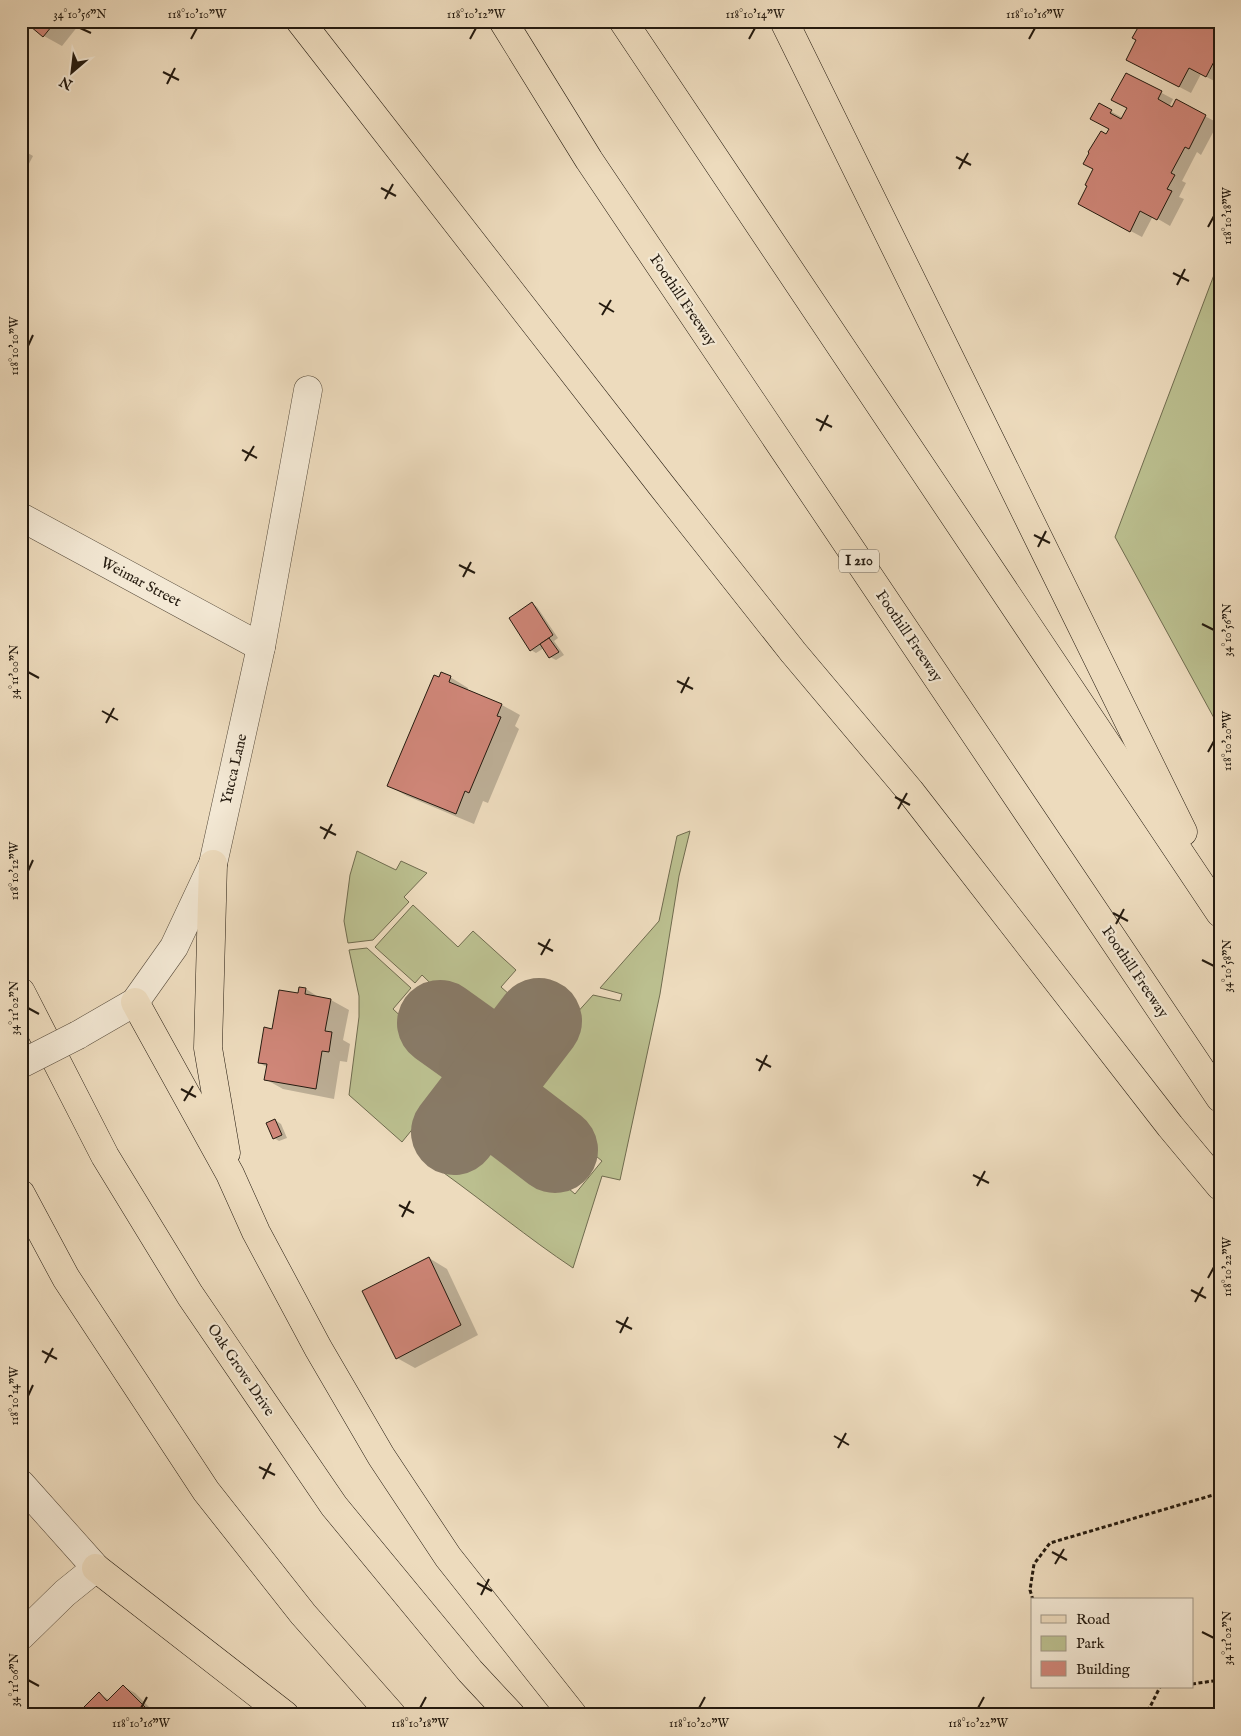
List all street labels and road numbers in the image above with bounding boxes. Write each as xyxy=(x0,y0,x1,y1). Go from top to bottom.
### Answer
street label: Foothill Freeway xyxy=(645,251,721,350)
road number: I 210 xyxy=(839,550,879,572)
street label: Weimar Street xyxy=(97,553,185,611)
street label: Foothill Freeway xyxy=(871,587,947,686)
street label: Yucca Lane xyxy=(217,732,251,806)
street label: Foothill Freeway xyxy=(1097,923,1173,1022)
street label: Oak Grove Drive xyxy=(203,1320,279,1420)

